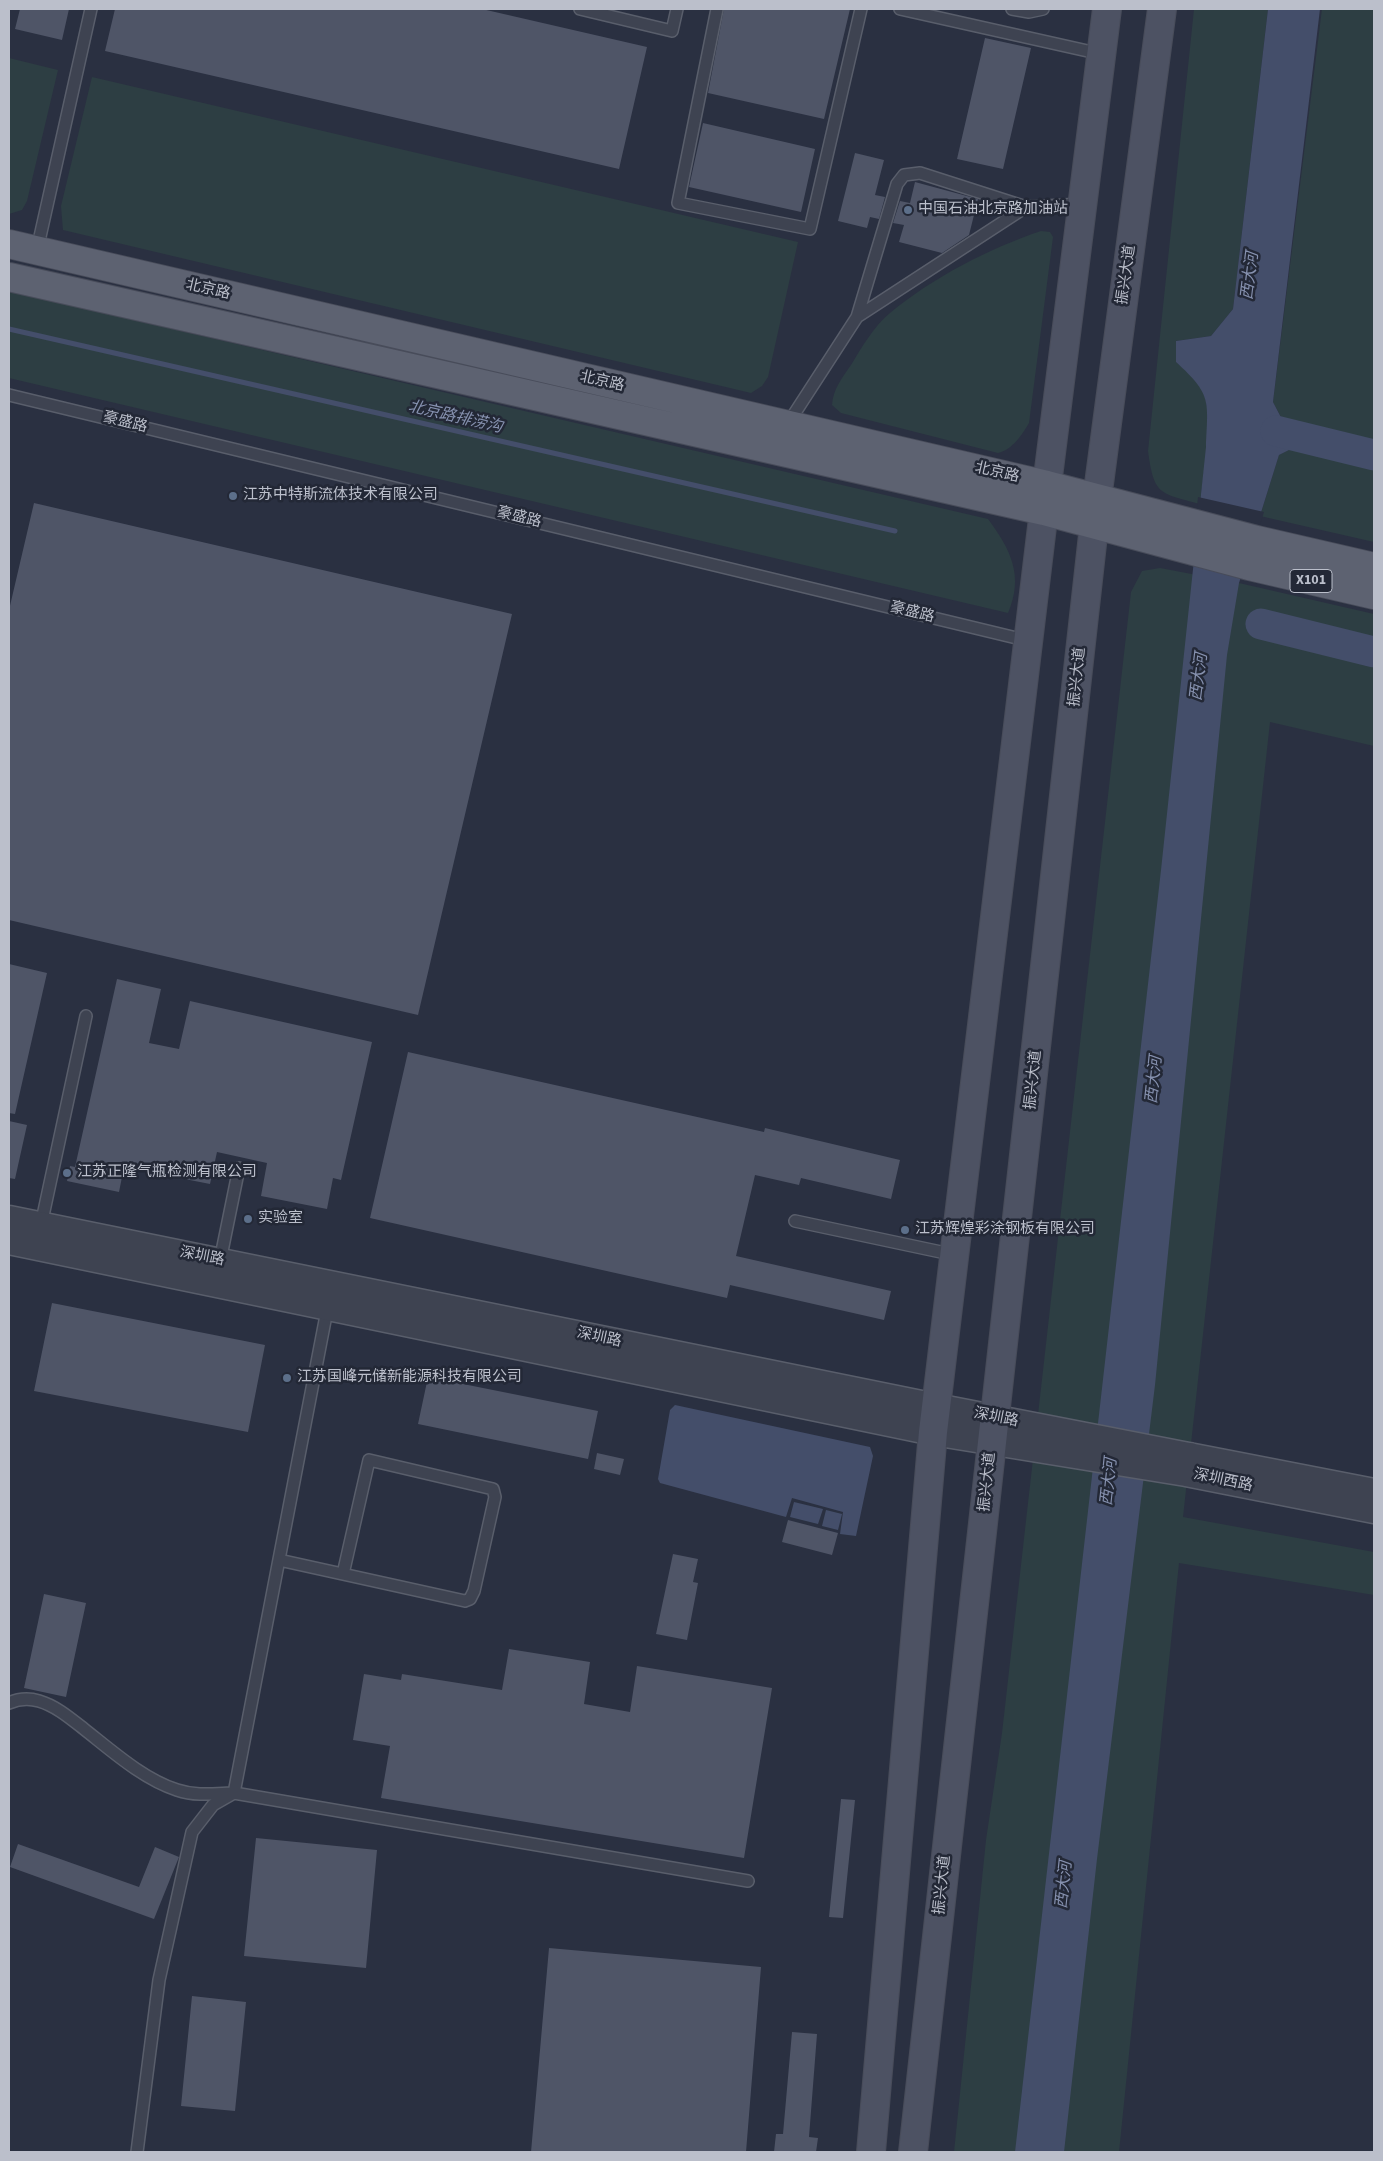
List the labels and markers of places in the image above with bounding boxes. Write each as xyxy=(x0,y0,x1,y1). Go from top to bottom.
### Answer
place label: 中国石油北京路加油站 xyxy=(918,201,1068,219)
marker: 中国石油北京路加油站 xyxy=(902,204,914,216)
place label: 江苏中特斯流体技术有限公司 xyxy=(243,487,438,505)
marker: 江苏中特斯流体技术有限公司 xyxy=(227,490,239,502)
place label: 江苏正隆气瓶检测有限公司 xyxy=(77,1164,257,1182)
marker: 江苏正隆气瓶检测有限公司 xyxy=(61,1167,73,1179)
place label: 实验室 xyxy=(258,1210,303,1228)
marker: 实验室 xyxy=(242,1213,254,1225)
place label: 江苏辉煌彩涂钢板有限公司 xyxy=(915,1221,1095,1239)
marker: 江苏辉煌彩涂钢板有限公司 xyxy=(899,1224,911,1236)
place label: 江苏国峰元储新能源科技有限公司 xyxy=(297,1369,522,1387)
marker: 江苏国峰元储新能源科技有限公司 xyxy=(281,1372,293,1384)

